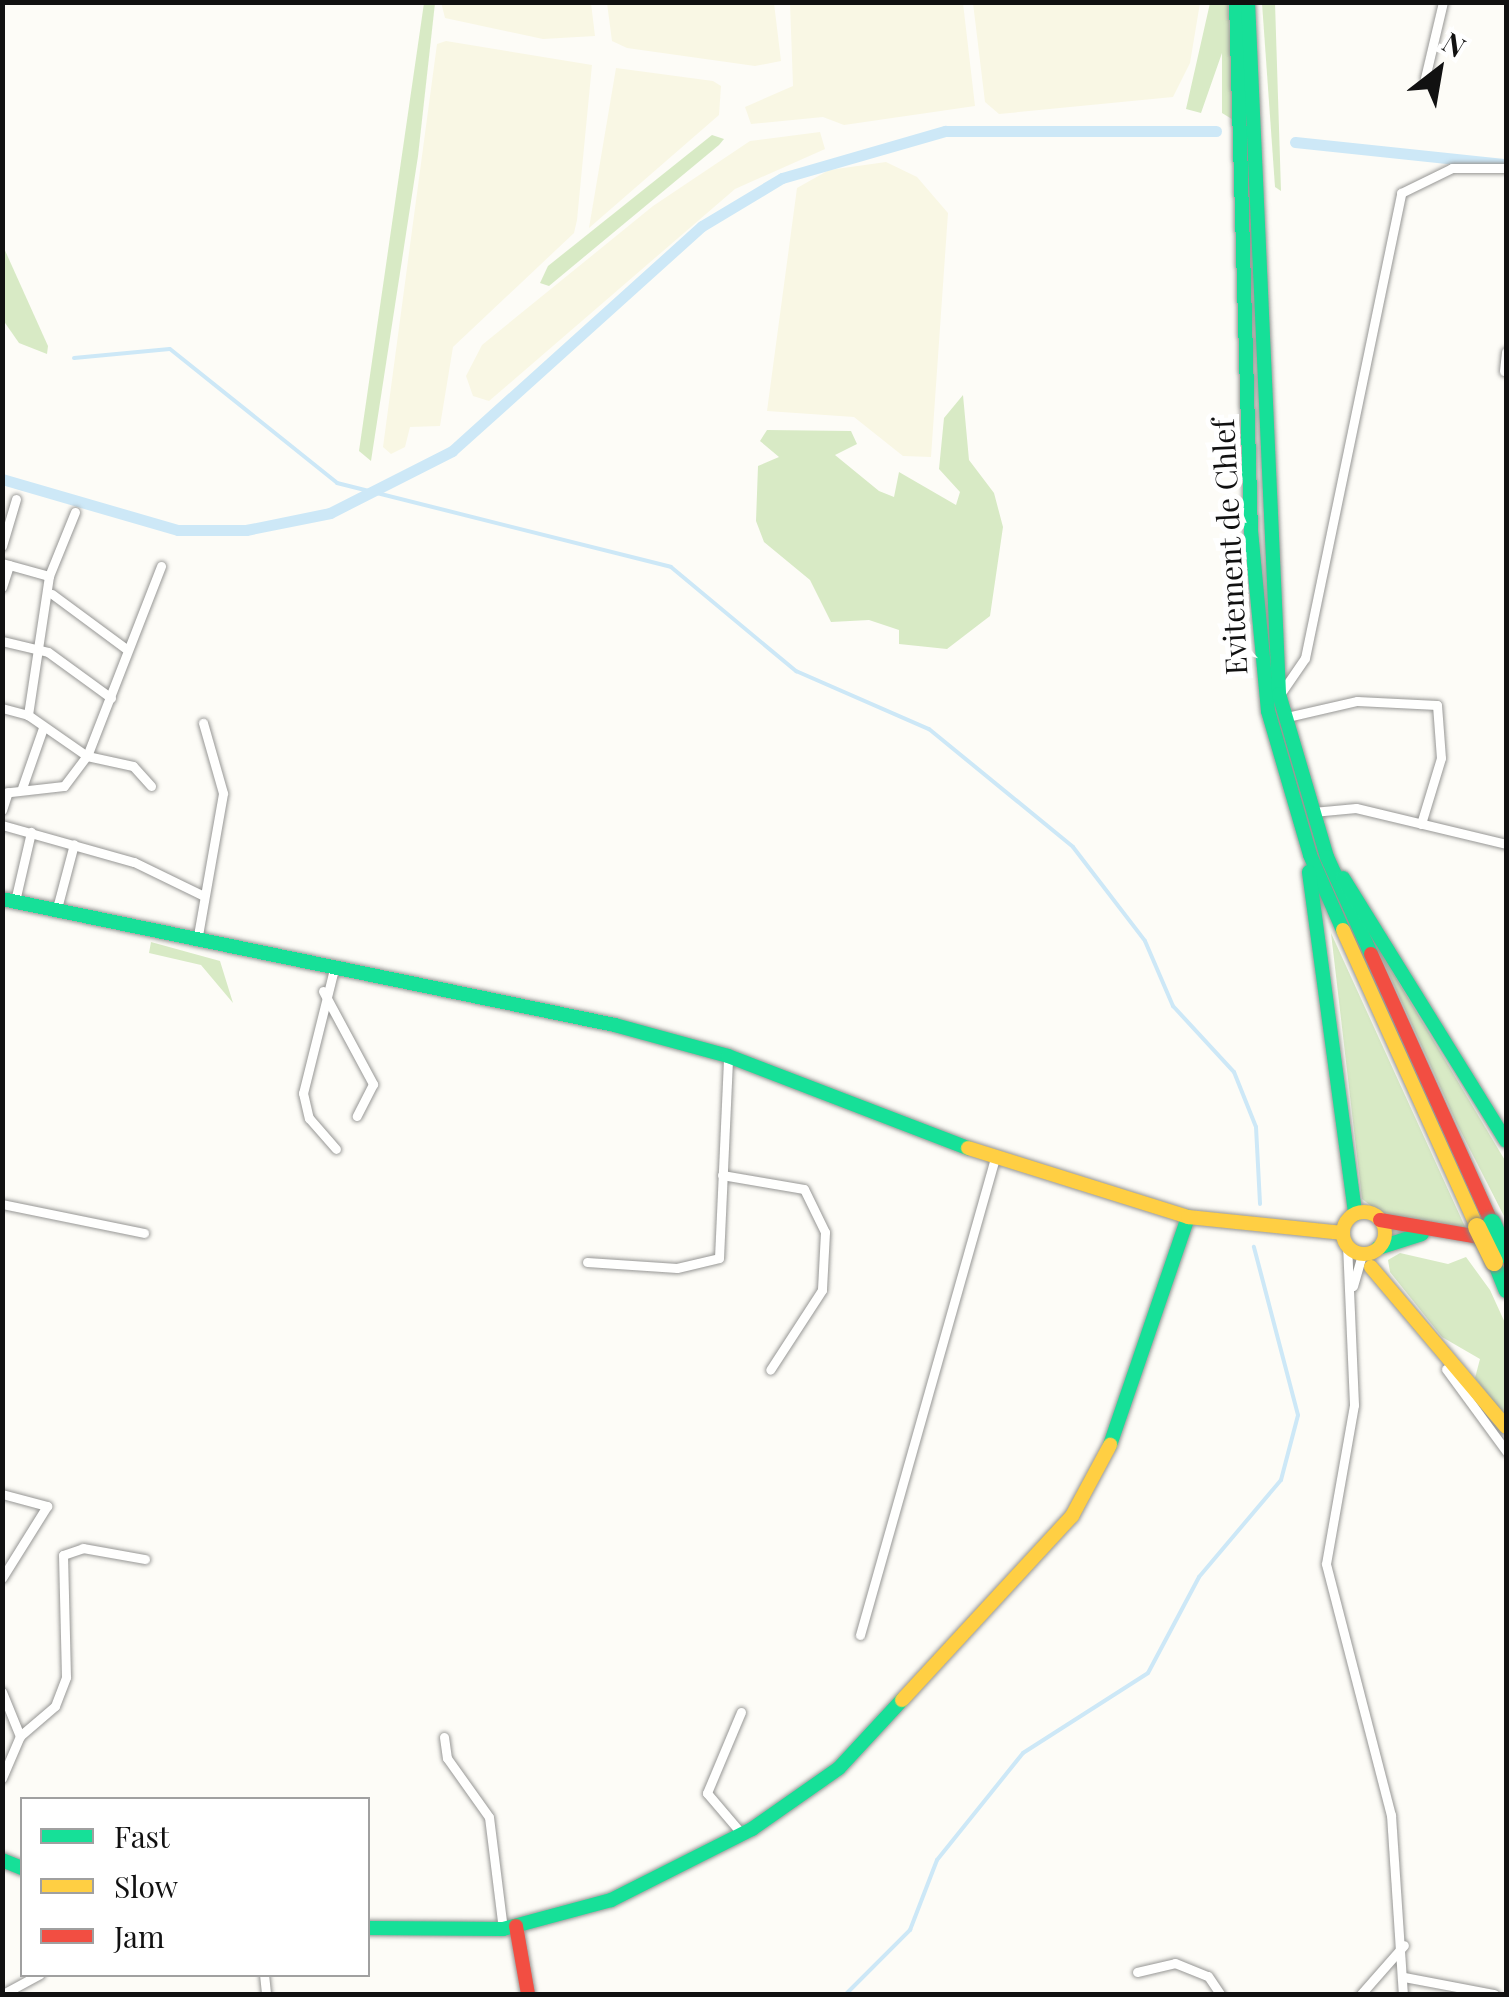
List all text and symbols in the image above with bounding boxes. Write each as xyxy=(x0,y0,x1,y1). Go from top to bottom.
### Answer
north arrow xyxy=(1389,20,1489,120)
text: N xyxy=(1437,23,1473,65)
street label: Evitement de Chlef xyxy=(1204,418,1254,676)
legend xyxy=(20,1797,370,1977)
text: Fast xyxy=(114,1816,170,1856)
text: Slow xyxy=(114,1866,178,1906)
text: Jam xyxy=(114,1916,165,1956)

